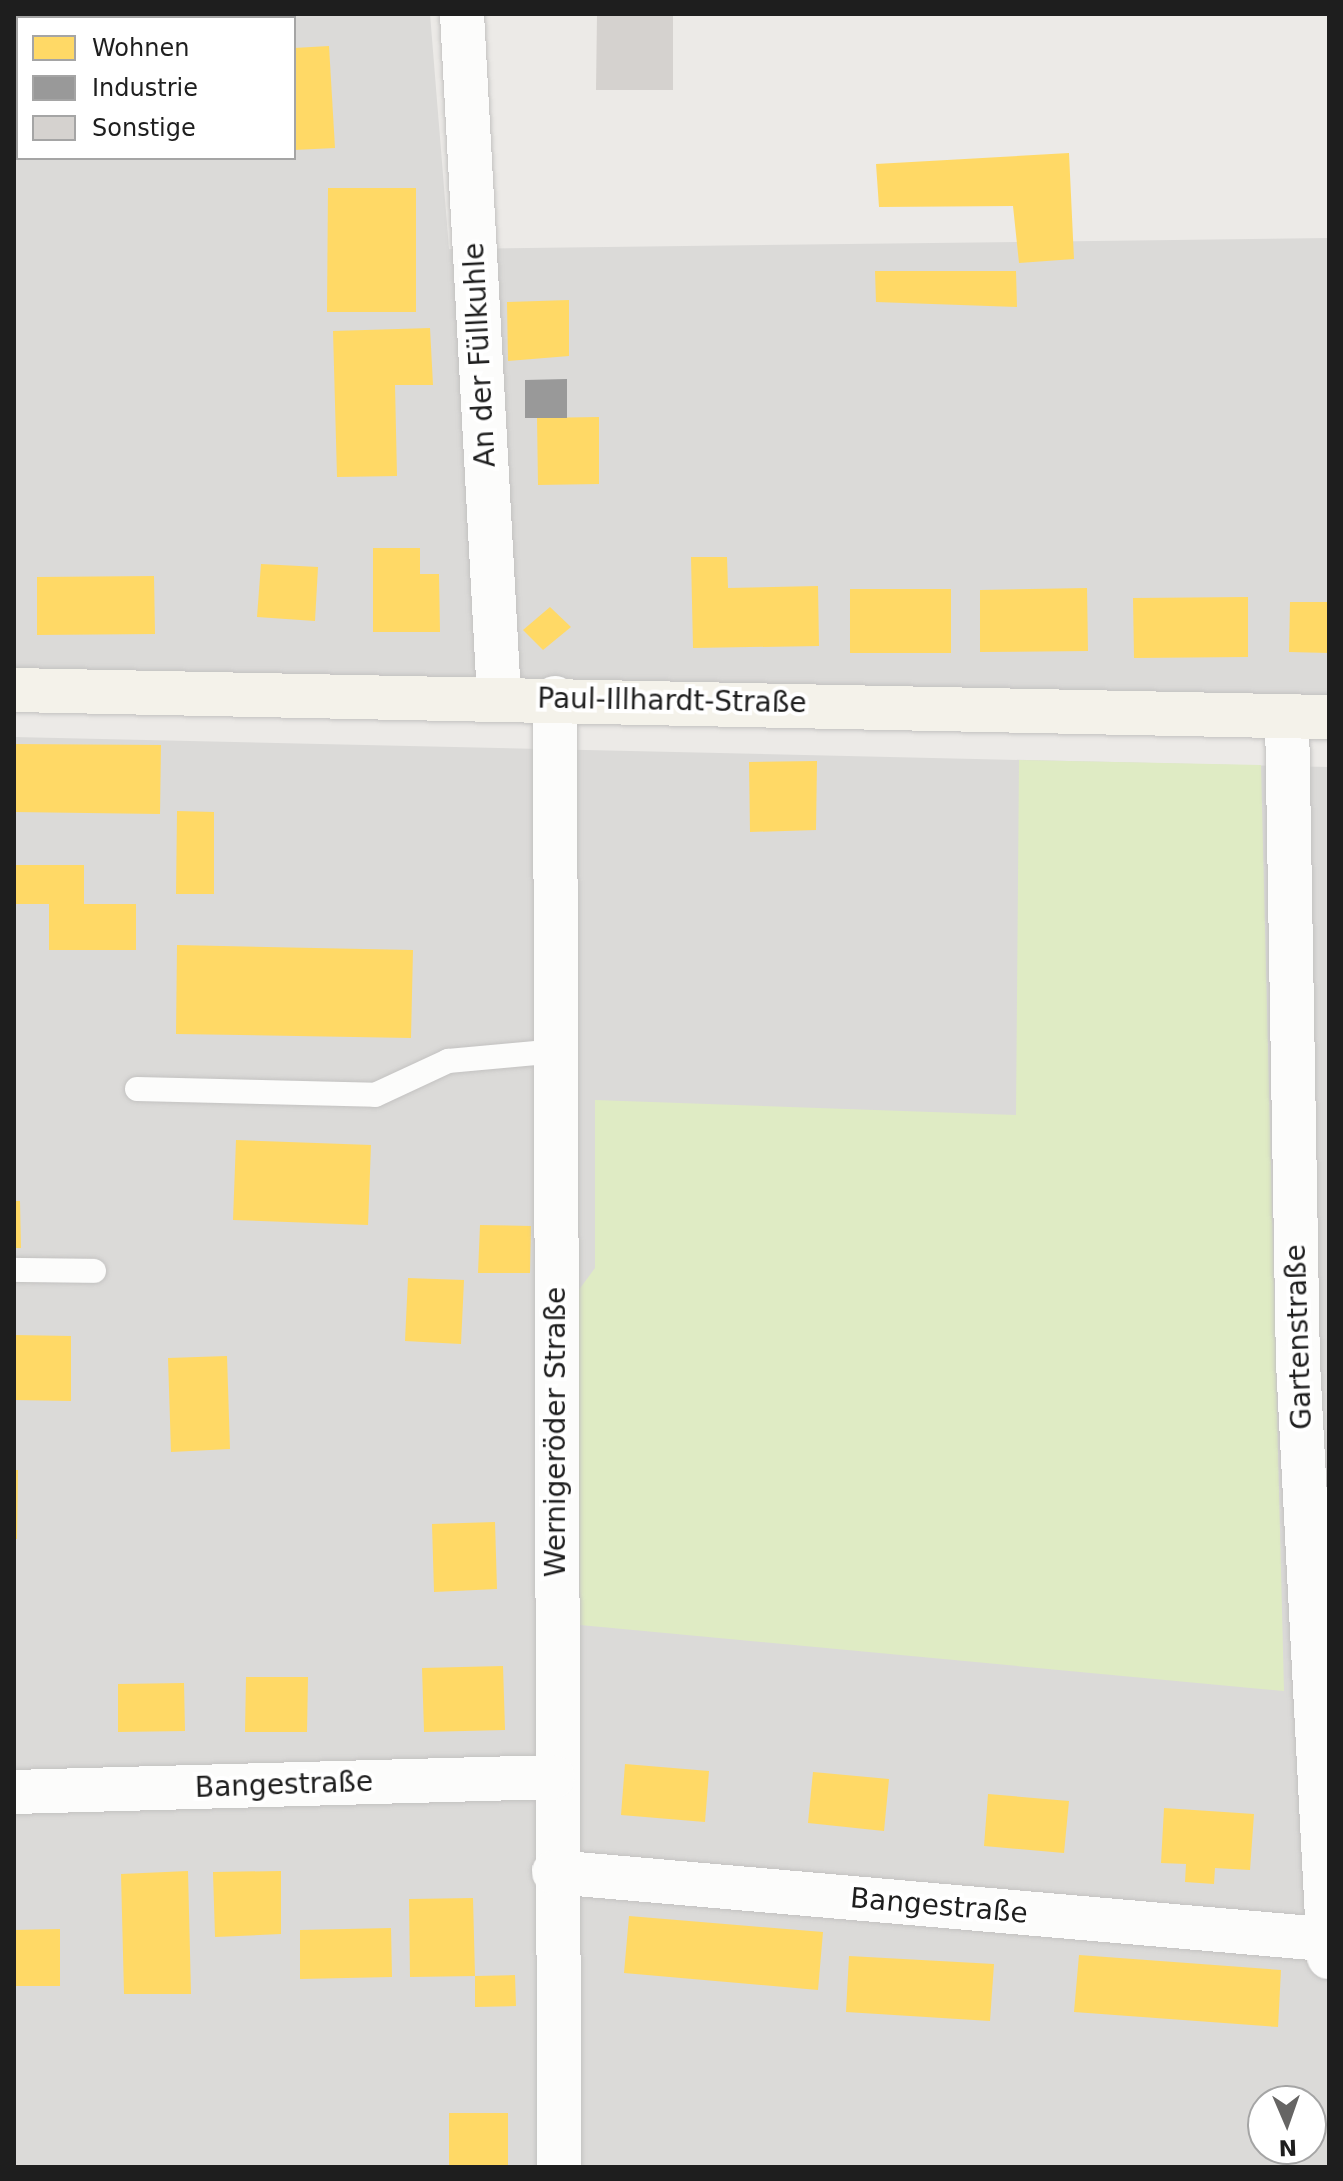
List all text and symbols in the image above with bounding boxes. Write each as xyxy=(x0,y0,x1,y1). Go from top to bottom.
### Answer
legend xyxy=(16,16,296,160)
text: Wohnen xyxy=(92,34,189,62)
text: Industrie xyxy=(92,74,198,102)
text: Sonstige xyxy=(92,114,196,142)
street label: An der Füllkuhle xyxy=(457,242,503,468)
street label: Paul-Illhardt-Straße xyxy=(537,682,807,720)
street label: Gartenstraße xyxy=(1279,1244,1319,1430)
street label: Wernigeröder Straße xyxy=(539,1287,573,1577)
street label: Bangestraße xyxy=(194,1765,374,1805)
street label: Bangestraße xyxy=(849,1881,1029,1931)
north arrow xyxy=(1247,2085,1327,2165)
text: N xyxy=(1278,2135,1297,2160)

